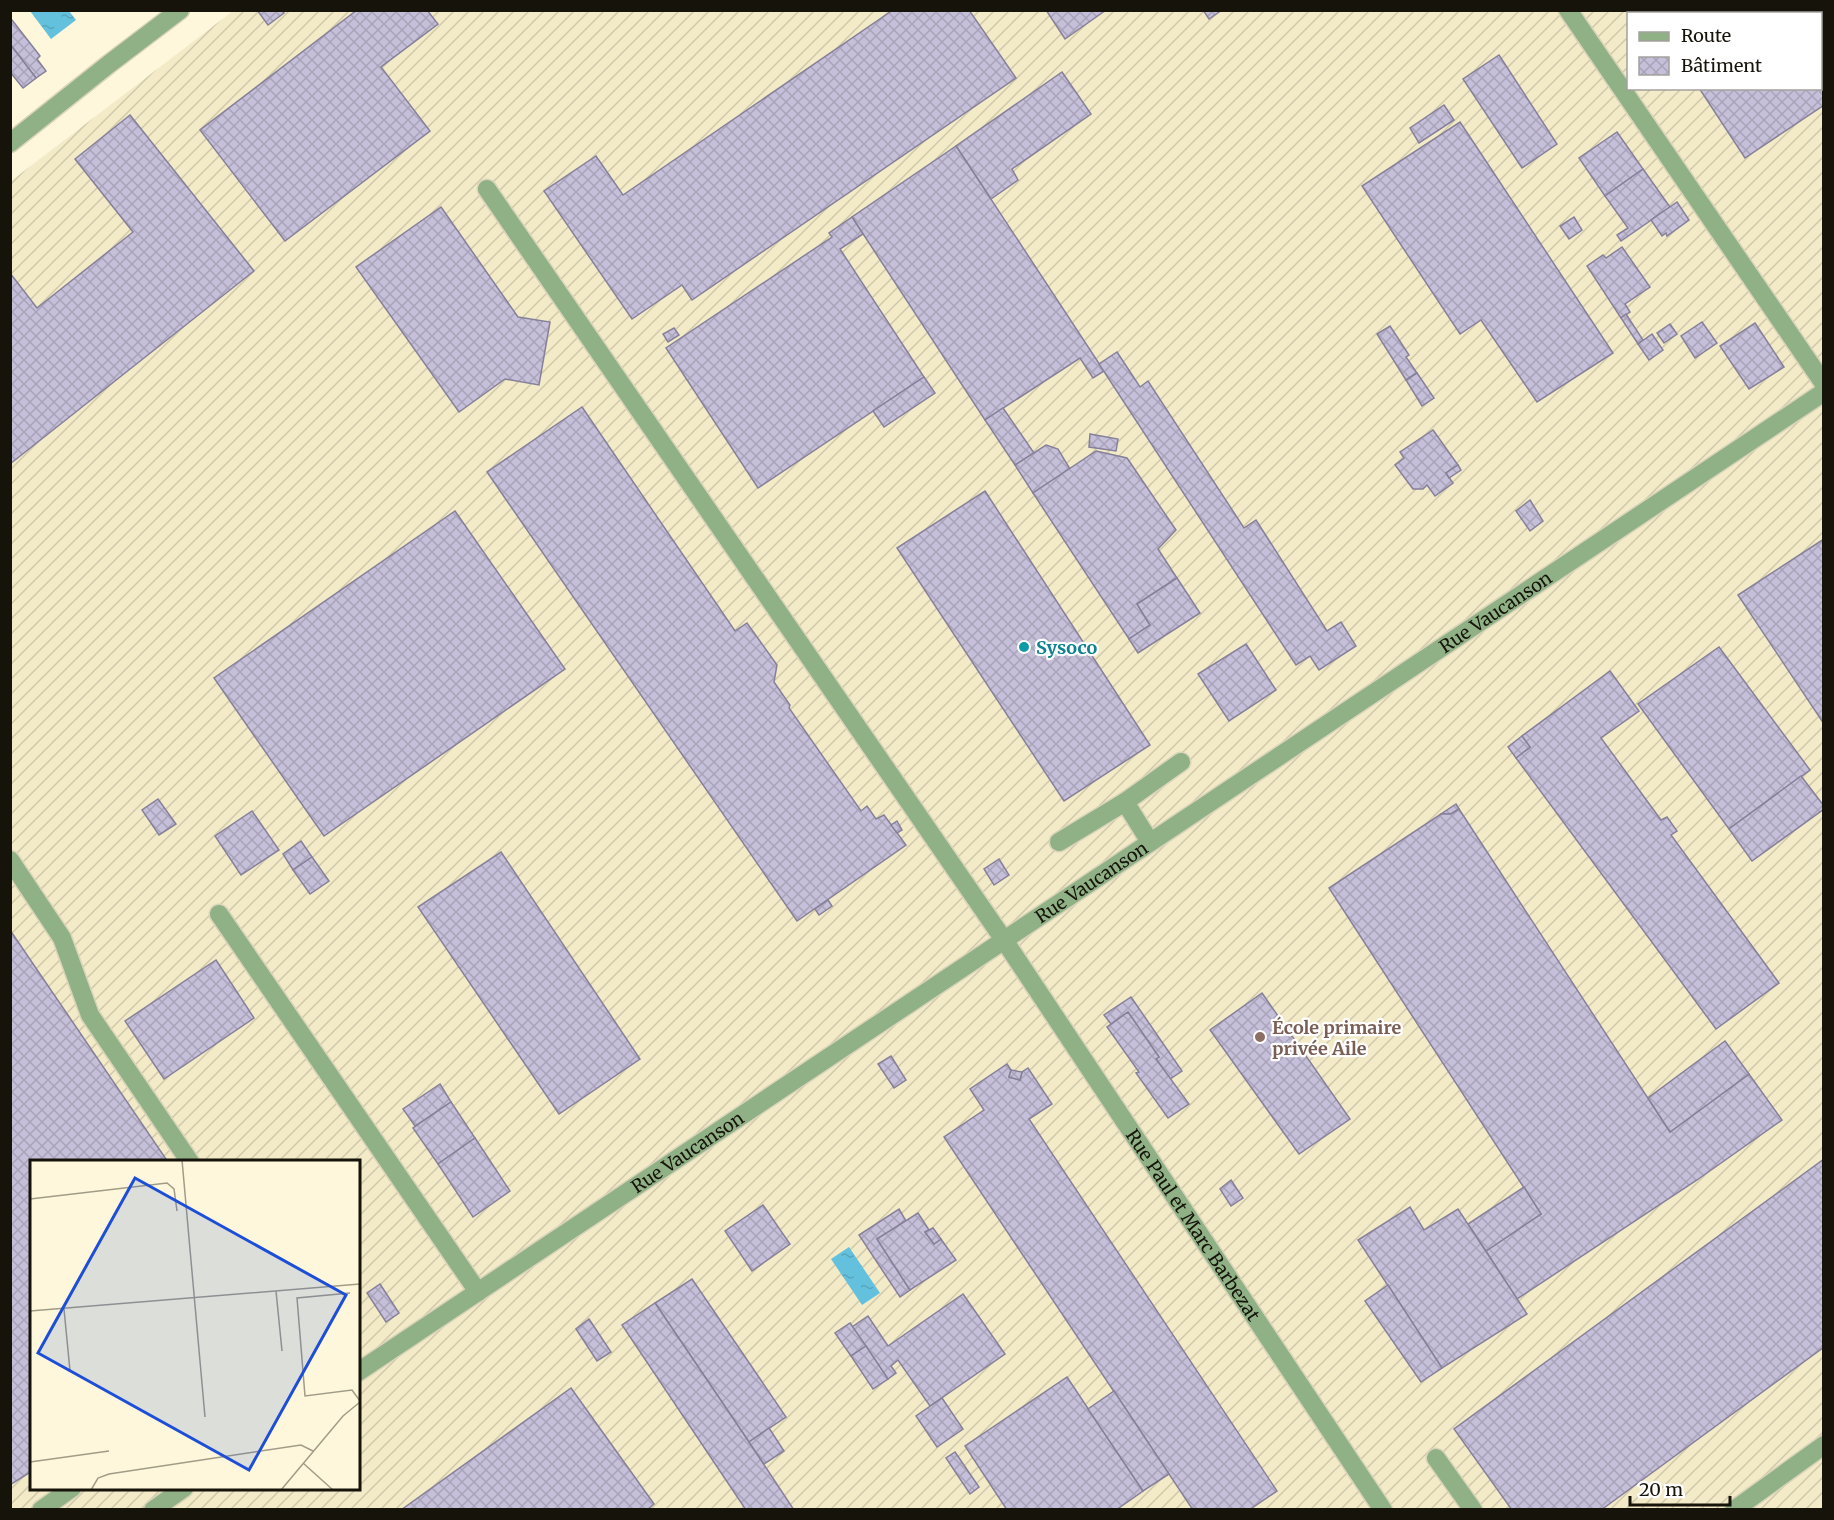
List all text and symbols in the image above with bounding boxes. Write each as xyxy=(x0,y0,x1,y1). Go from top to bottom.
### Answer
legend xyxy=(1627,12,1822,90)
text: Route xyxy=(1681,24,1731,47)
text: Bâtiment xyxy=(1681,54,1762,77)
street label: Rue Vaucanson xyxy=(1435,566,1556,658)
place label: Sysoco xyxy=(1036,636,1098,659)
marker: Sysoco xyxy=(1017,640,1031,654)
street label: Rue Vaucanson xyxy=(1030,836,1152,928)
place label: École primaire privée Aile xyxy=(1272,1016,1402,1060)
marker: École primaire privée Aile xyxy=(1253,1030,1267,1044)
street label: Rue Vaucanson xyxy=(626,1106,748,1198)
street label: Rue Paul et Marc Barbezat xyxy=(1121,1124,1265,1325)
inset map xyxy=(30,1160,360,1490)
scale bar xyxy=(1630,1469,1730,1507)
text: 20 m xyxy=(1639,1478,1683,1501)

